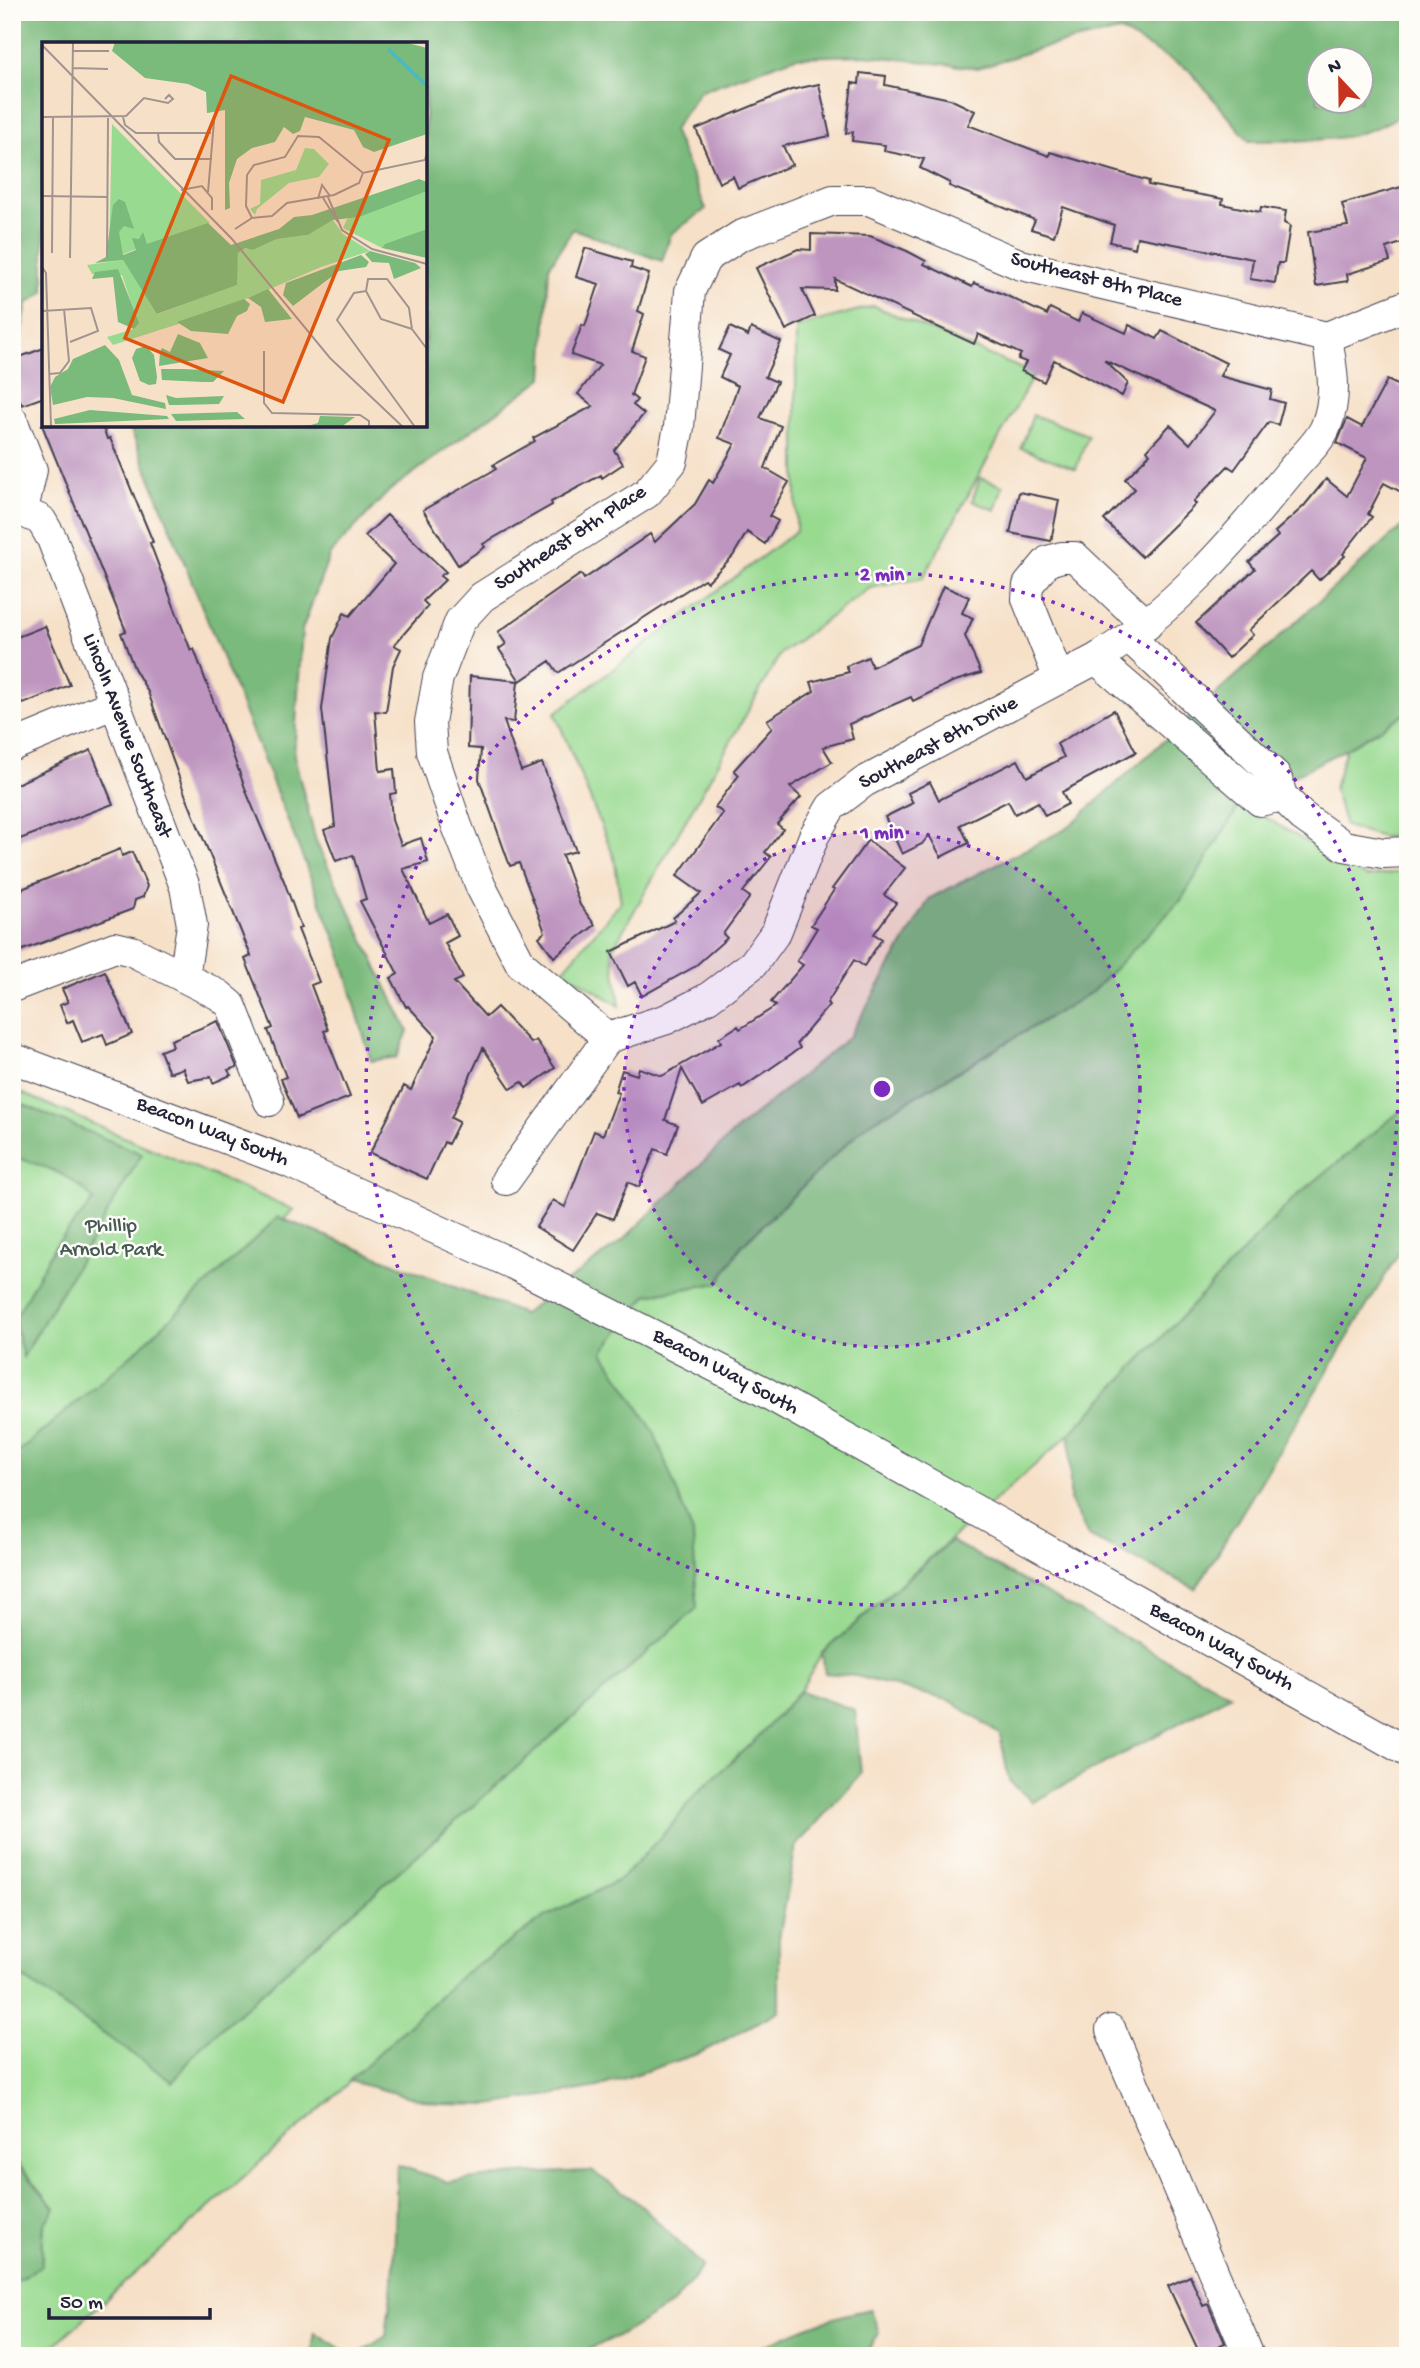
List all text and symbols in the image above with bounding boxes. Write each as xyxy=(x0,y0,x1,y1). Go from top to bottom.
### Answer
inset map xyxy=(42,42,427,427)
north arrow xyxy=(1304,46,1374,116)
text: N xyxy=(1325,54,1345,80)
street label: Southeast 8th Place xyxy=(1007,248,1186,315)
street label: Southeast 8th Place xyxy=(490,480,653,597)
text: 2 min xyxy=(860,564,905,589)
street label: Lincoln Avenue Southeast xyxy=(75,630,177,844)
street label: Southeast 8th Drive xyxy=(855,691,1024,796)
text: 1 min xyxy=(860,822,904,847)
centre of rings xyxy=(870,1077,894,1101)
street label: Beacon Way South xyxy=(131,1092,292,1174)
park label: Phillip Arnold Park xyxy=(60,1215,165,1264)
street label: Beacon Way South xyxy=(647,1324,802,1422)
street label: Beacon Way South xyxy=(1143,1597,1298,1698)
scale bar xyxy=(49,2277,210,2321)
text: 50 m xyxy=(60,2292,103,2317)

